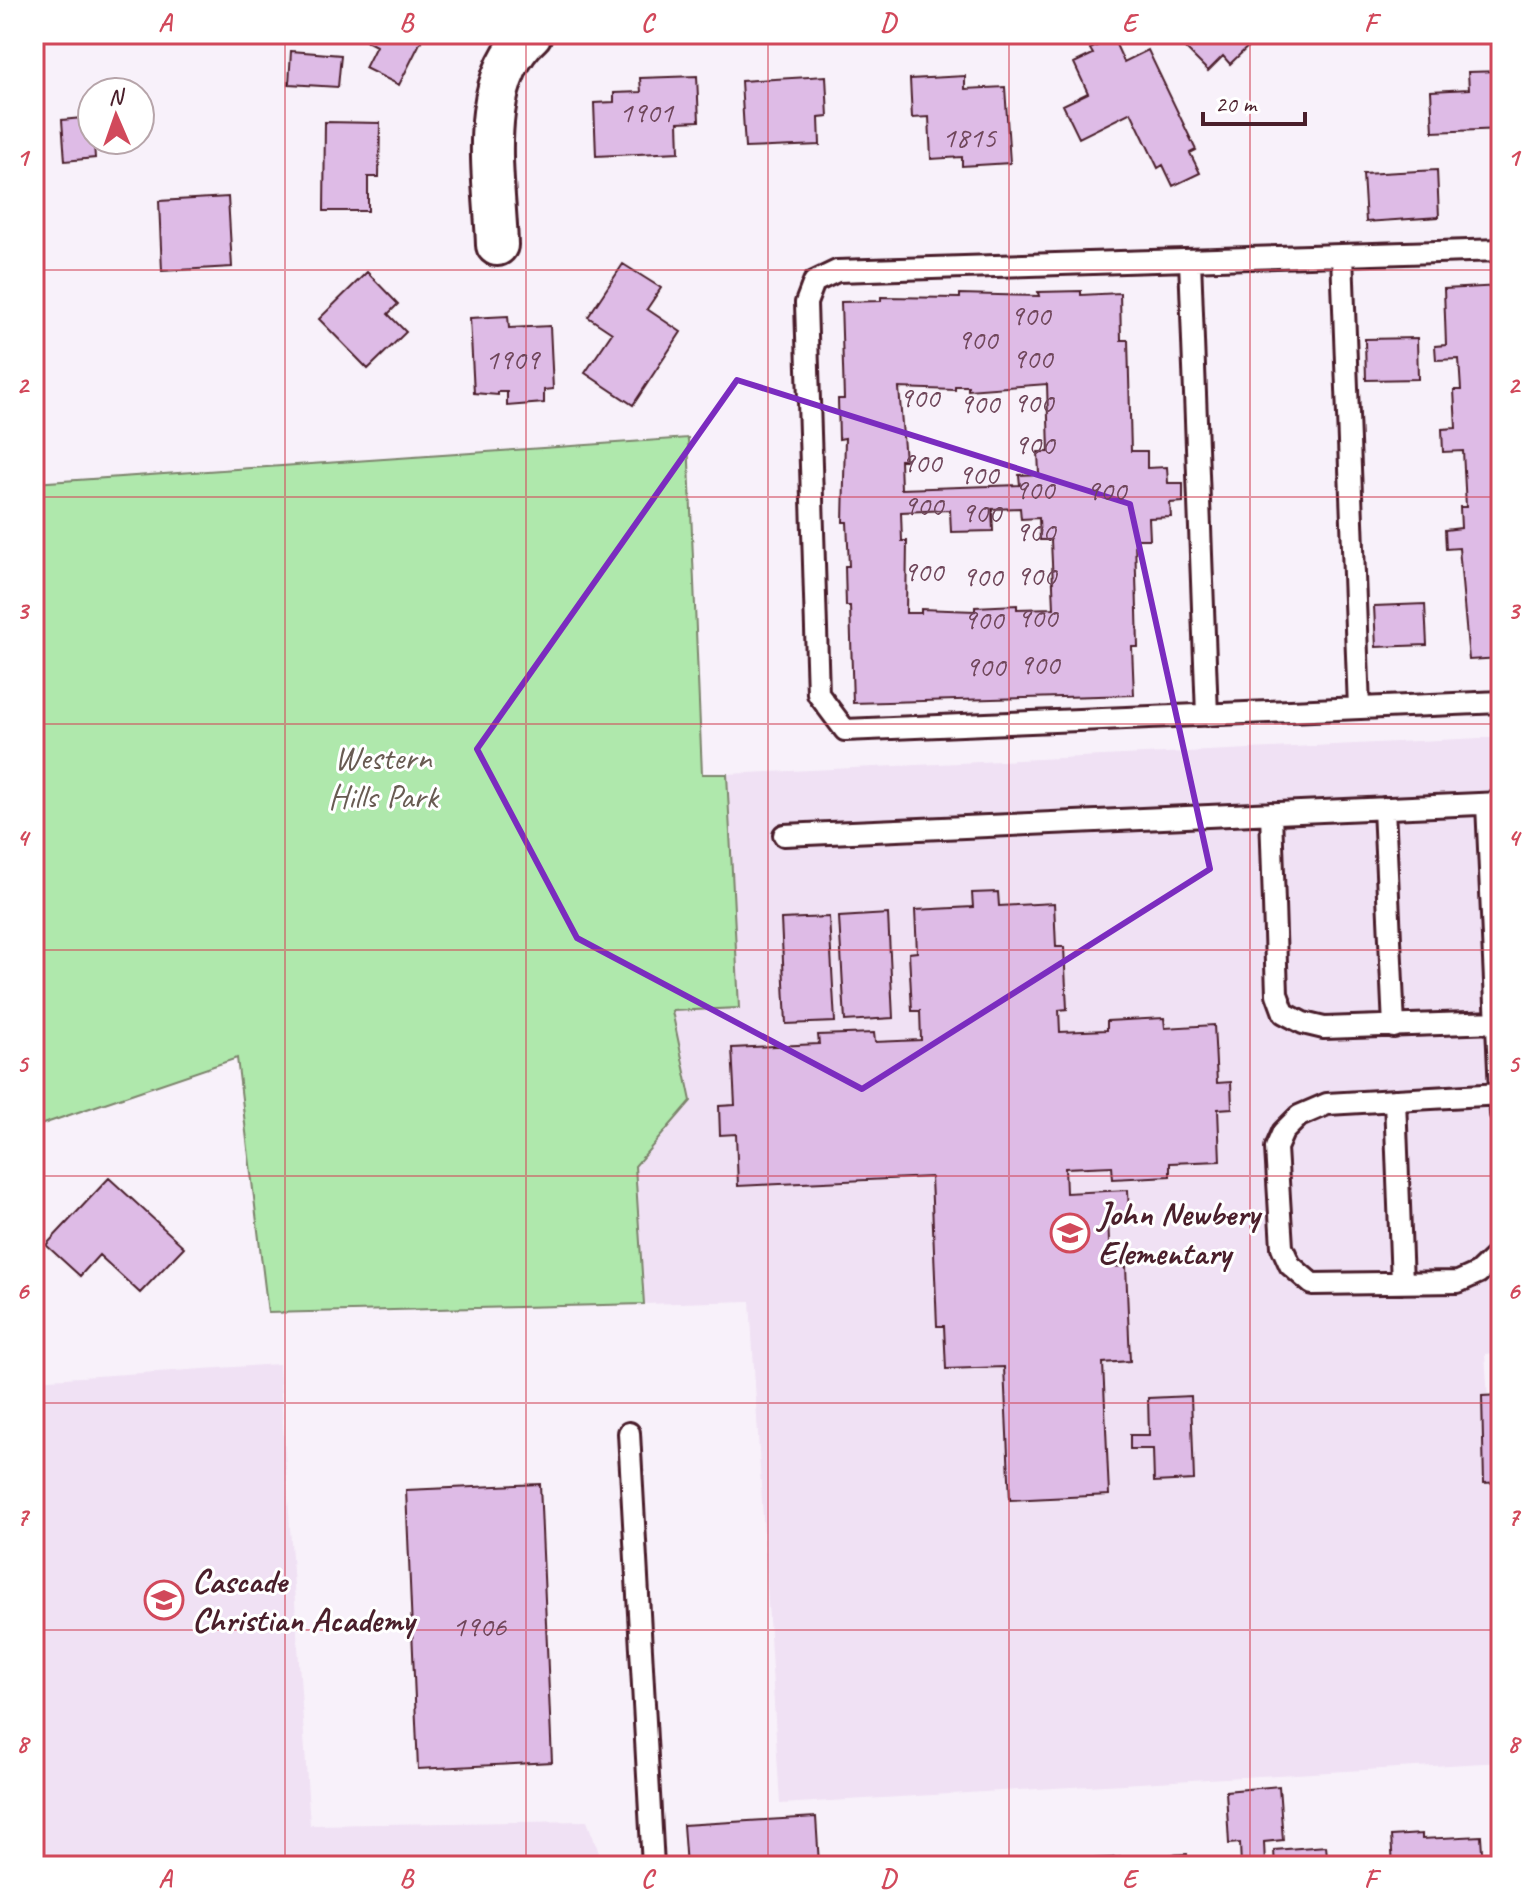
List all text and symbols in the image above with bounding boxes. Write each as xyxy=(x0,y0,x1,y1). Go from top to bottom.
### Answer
text: A xyxy=(158,6,173,39)
text: B xyxy=(399,6,415,39)
text: C xyxy=(641,6,657,39)
text: D xyxy=(880,6,898,39)
text: E xyxy=(1122,6,1140,39)
text: F xyxy=(1364,6,1382,39)
north arrow xyxy=(76,76,156,156)
scale bar xyxy=(1203,76,1305,126)
text: N xyxy=(108,83,126,111)
text: 20 m xyxy=(1215,89,1258,119)
house number: 1901 xyxy=(619,93,674,131)
house number: 1815 xyxy=(942,118,997,156)
text: 1 xyxy=(16,141,31,174)
text: 1 xyxy=(1507,141,1522,174)
house number: 900 xyxy=(1010,296,1053,334)
house number: 900 xyxy=(957,320,1000,358)
house number: 900 xyxy=(1012,339,1055,377)
house number: 1909 xyxy=(485,340,541,378)
text: 2 xyxy=(16,368,30,401)
text: 2 xyxy=(1507,368,1521,401)
house number: 900 xyxy=(899,378,942,416)
house number: 900 xyxy=(1013,383,1056,421)
house number: 900 xyxy=(959,384,1002,422)
house number: 900 xyxy=(1014,425,1057,463)
house number: 900 xyxy=(901,443,944,481)
house number: 900 xyxy=(958,455,1001,493)
house number: 900 xyxy=(1014,470,1057,508)
house number: 900 xyxy=(1086,471,1129,509)
house number: 900 xyxy=(903,486,946,524)
house number: 900 xyxy=(961,493,1004,531)
house number: 900 xyxy=(1015,512,1058,550)
house number: 900 xyxy=(903,552,946,590)
house number: 900 xyxy=(1016,556,1059,594)
house number: 900 xyxy=(962,557,1005,595)
text: 3 xyxy=(16,594,30,627)
text: 3 xyxy=(1507,594,1521,627)
house number: 900 xyxy=(1017,598,1060,636)
house number: 900 xyxy=(963,600,1006,638)
house number: 900 xyxy=(1019,645,1062,683)
house number: 900 xyxy=(965,647,1008,685)
park label: Western Hills Park xyxy=(328,736,440,818)
text: 4 xyxy=(16,821,31,854)
text: 4 xyxy=(1507,821,1522,854)
text: 5 xyxy=(16,1047,30,1080)
text: 5 xyxy=(1507,1047,1521,1080)
place label: John Newbery Elementary xyxy=(1096,1192,1263,1274)
school or university icon: John Newbery Elementary xyxy=(1049,1212,1091,1254)
text: 6 xyxy=(16,1274,30,1307)
text: 6 xyxy=(1507,1274,1521,1307)
text: 7 xyxy=(16,1500,30,1533)
text: 7 xyxy=(1507,1500,1521,1533)
place label: Cascade Christian Academy xyxy=(192,1559,417,1641)
school or university icon: Cascade Christian Academy xyxy=(143,1579,185,1621)
house number: 1906 xyxy=(452,1607,507,1645)
text: 8 xyxy=(16,1727,31,1760)
text: 8 xyxy=(1507,1727,1522,1760)
text: A xyxy=(158,1862,173,1895)
text: B xyxy=(399,1862,415,1895)
text: C xyxy=(641,1862,657,1895)
text: D xyxy=(880,1862,898,1895)
text: E xyxy=(1122,1862,1140,1895)
text: F xyxy=(1364,1862,1382,1895)

